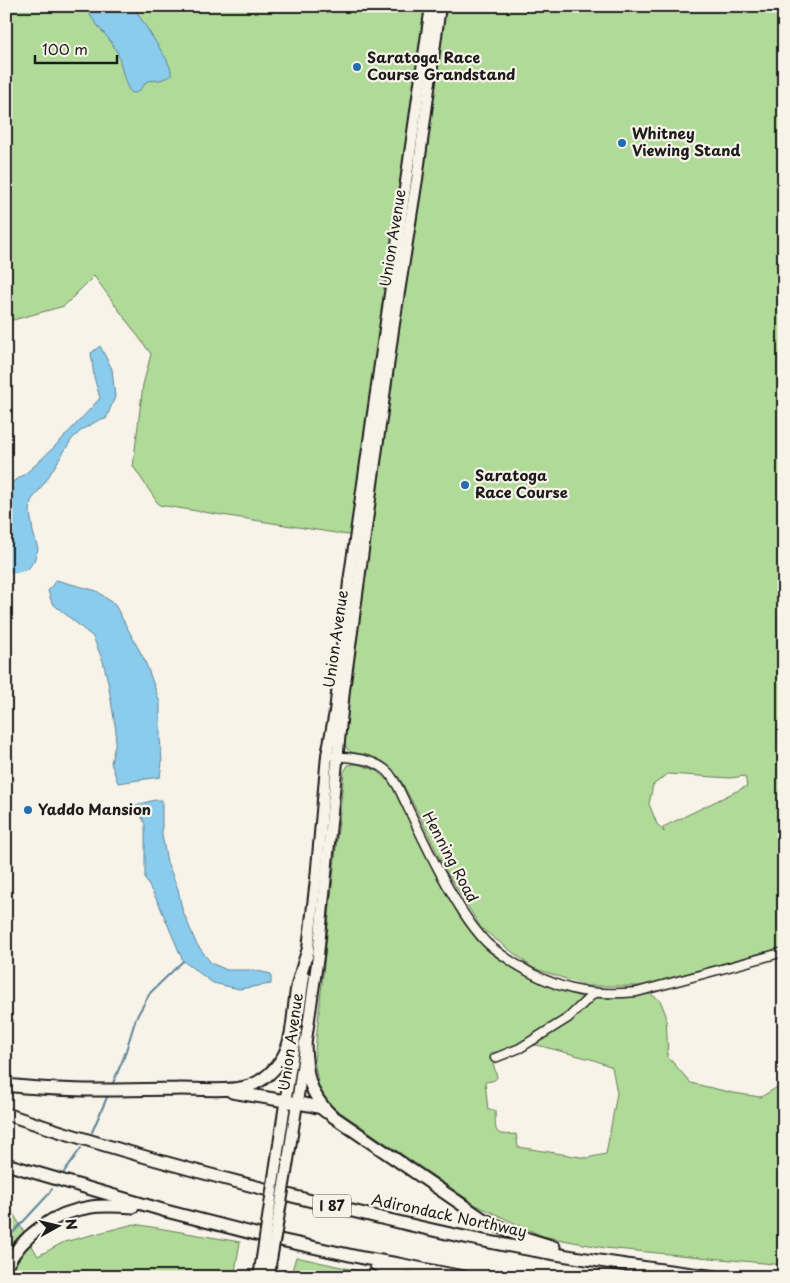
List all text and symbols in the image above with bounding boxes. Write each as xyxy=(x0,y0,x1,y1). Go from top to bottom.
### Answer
scale bar xyxy=(35,32,118,64)
text: 100 m xyxy=(42,37,88,60)
place label: Saratoga Race Course Grandstand xyxy=(367,45,515,85)
marker: Saratoga Race Course Grandstand xyxy=(351,61,363,73)
place label: Whitney Viewing Stand xyxy=(632,121,741,161)
marker: Whitney Viewing Stand xyxy=(616,137,628,149)
street label: Union Avenue xyxy=(372,187,411,288)
place label: Saratoga Race Course xyxy=(475,463,568,503)
marker: Saratoga Race Course xyxy=(459,479,471,491)
street label: Union Avenue xyxy=(316,588,353,689)
place label: Yaddo Mansion xyxy=(38,797,151,820)
marker: Yaddo Mansion xyxy=(22,804,34,816)
street label: Henning Road xyxy=(418,806,485,906)
street label: Union Avenue xyxy=(271,991,308,1092)
street label: Adirondack Northway xyxy=(369,1187,529,1242)
road number: I 87 xyxy=(313,1194,351,1218)
north arrow xyxy=(32,1200,82,1250)
text: N xyxy=(60,1217,83,1231)

